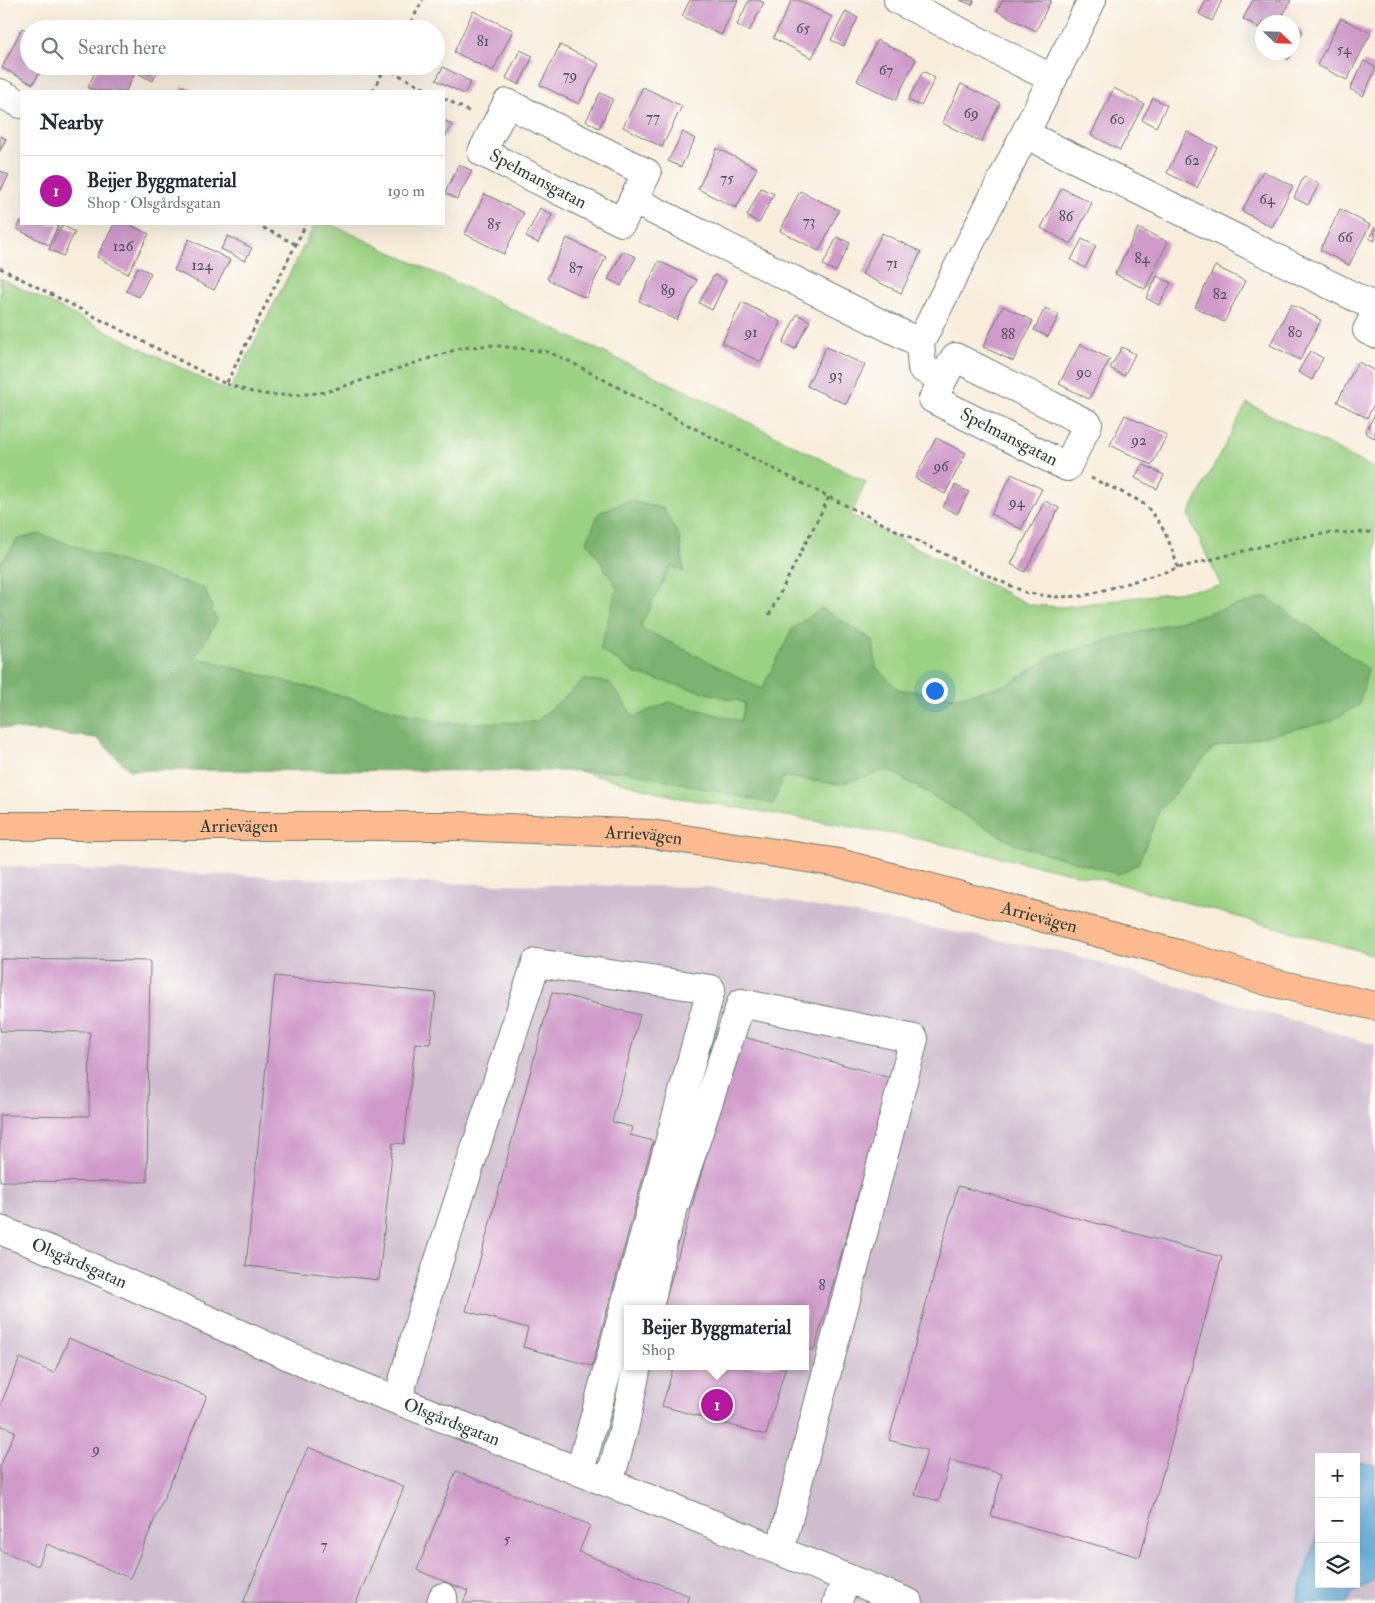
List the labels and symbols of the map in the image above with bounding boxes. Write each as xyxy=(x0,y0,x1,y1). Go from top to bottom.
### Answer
north arrow xyxy=(1255,15,1300,60)
house number: 65 xyxy=(796,19,810,38)
house number: 81 xyxy=(477,32,489,51)
house number: 54 xyxy=(1337,40,1352,59)
house number: 67 xyxy=(879,61,893,80)
house number: 79 xyxy=(563,66,577,85)
house number: 69 xyxy=(963,104,979,123)
house number: 77 xyxy=(646,108,660,127)
house number: 60 xyxy=(1109,110,1125,129)
street label: Spelmansgatan xyxy=(485,144,591,214)
house number: 62 xyxy=(1184,151,1200,170)
house number: 75 xyxy=(720,169,734,188)
house number: 64 xyxy=(1259,190,1276,209)
house number: 86 xyxy=(1059,207,1075,226)
house number: 73 xyxy=(803,212,815,231)
house number: 85 xyxy=(487,215,501,234)
house number: 66 xyxy=(1337,228,1354,247)
house number: 126 xyxy=(113,237,135,256)
house number: 84 xyxy=(1134,249,1150,268)
house number: 71 xyxy=(886,254,898,273)
house number: 124 xyxy=(191,256,213,275)
house number: 87 xyxy=(569,259,583,278)
house number: 89 xyxy=(661,281,675,300)
house number: 82 xyxy=(1213,285,1228,304)
house number: 91 xyxy=(744,323,758,342)
house number: 80 xyxy=(1288,323,1302,342)
house number: 88 xyxy=(1001,325,1015,344)
house number: 90 xyxy=(1075,363,1092,382)
house number: 93 xyxy=(828,366,843,385)
street label: Spelmansgatan xyxy=(956,403,1062,471)
house number: 92 xyxy=(1130,431,1147,450)
house number: 96 xyxy=(932,457,950,476)
house number: 94 xyxy=(1008,493,1026,512)
your location xyxy=(922,678,948,704)
street label: Arrievägen xyxy=(199,815,278,838)
street label: Arrievägen xyxy=(603,821,684,850)
street label: Arrievägen xyxy=(998,895,1080,938)
street label: Olsgårdsgatan xyxy=(28,1232,131,1294)
house number: 8 xyxy=(818,1276,826,1295)
pin: 1 xyxy=(701,1386,733,1424)
street label: Olsgårdsgatan xyxy=(400,1392,504,1451)
house number: 9 xyxy=(91,1440,100,1459)
house number: 5 xyxy=(504,1530,511,1549)
house number: 7 xyxy=(321,1536,328,1555)

